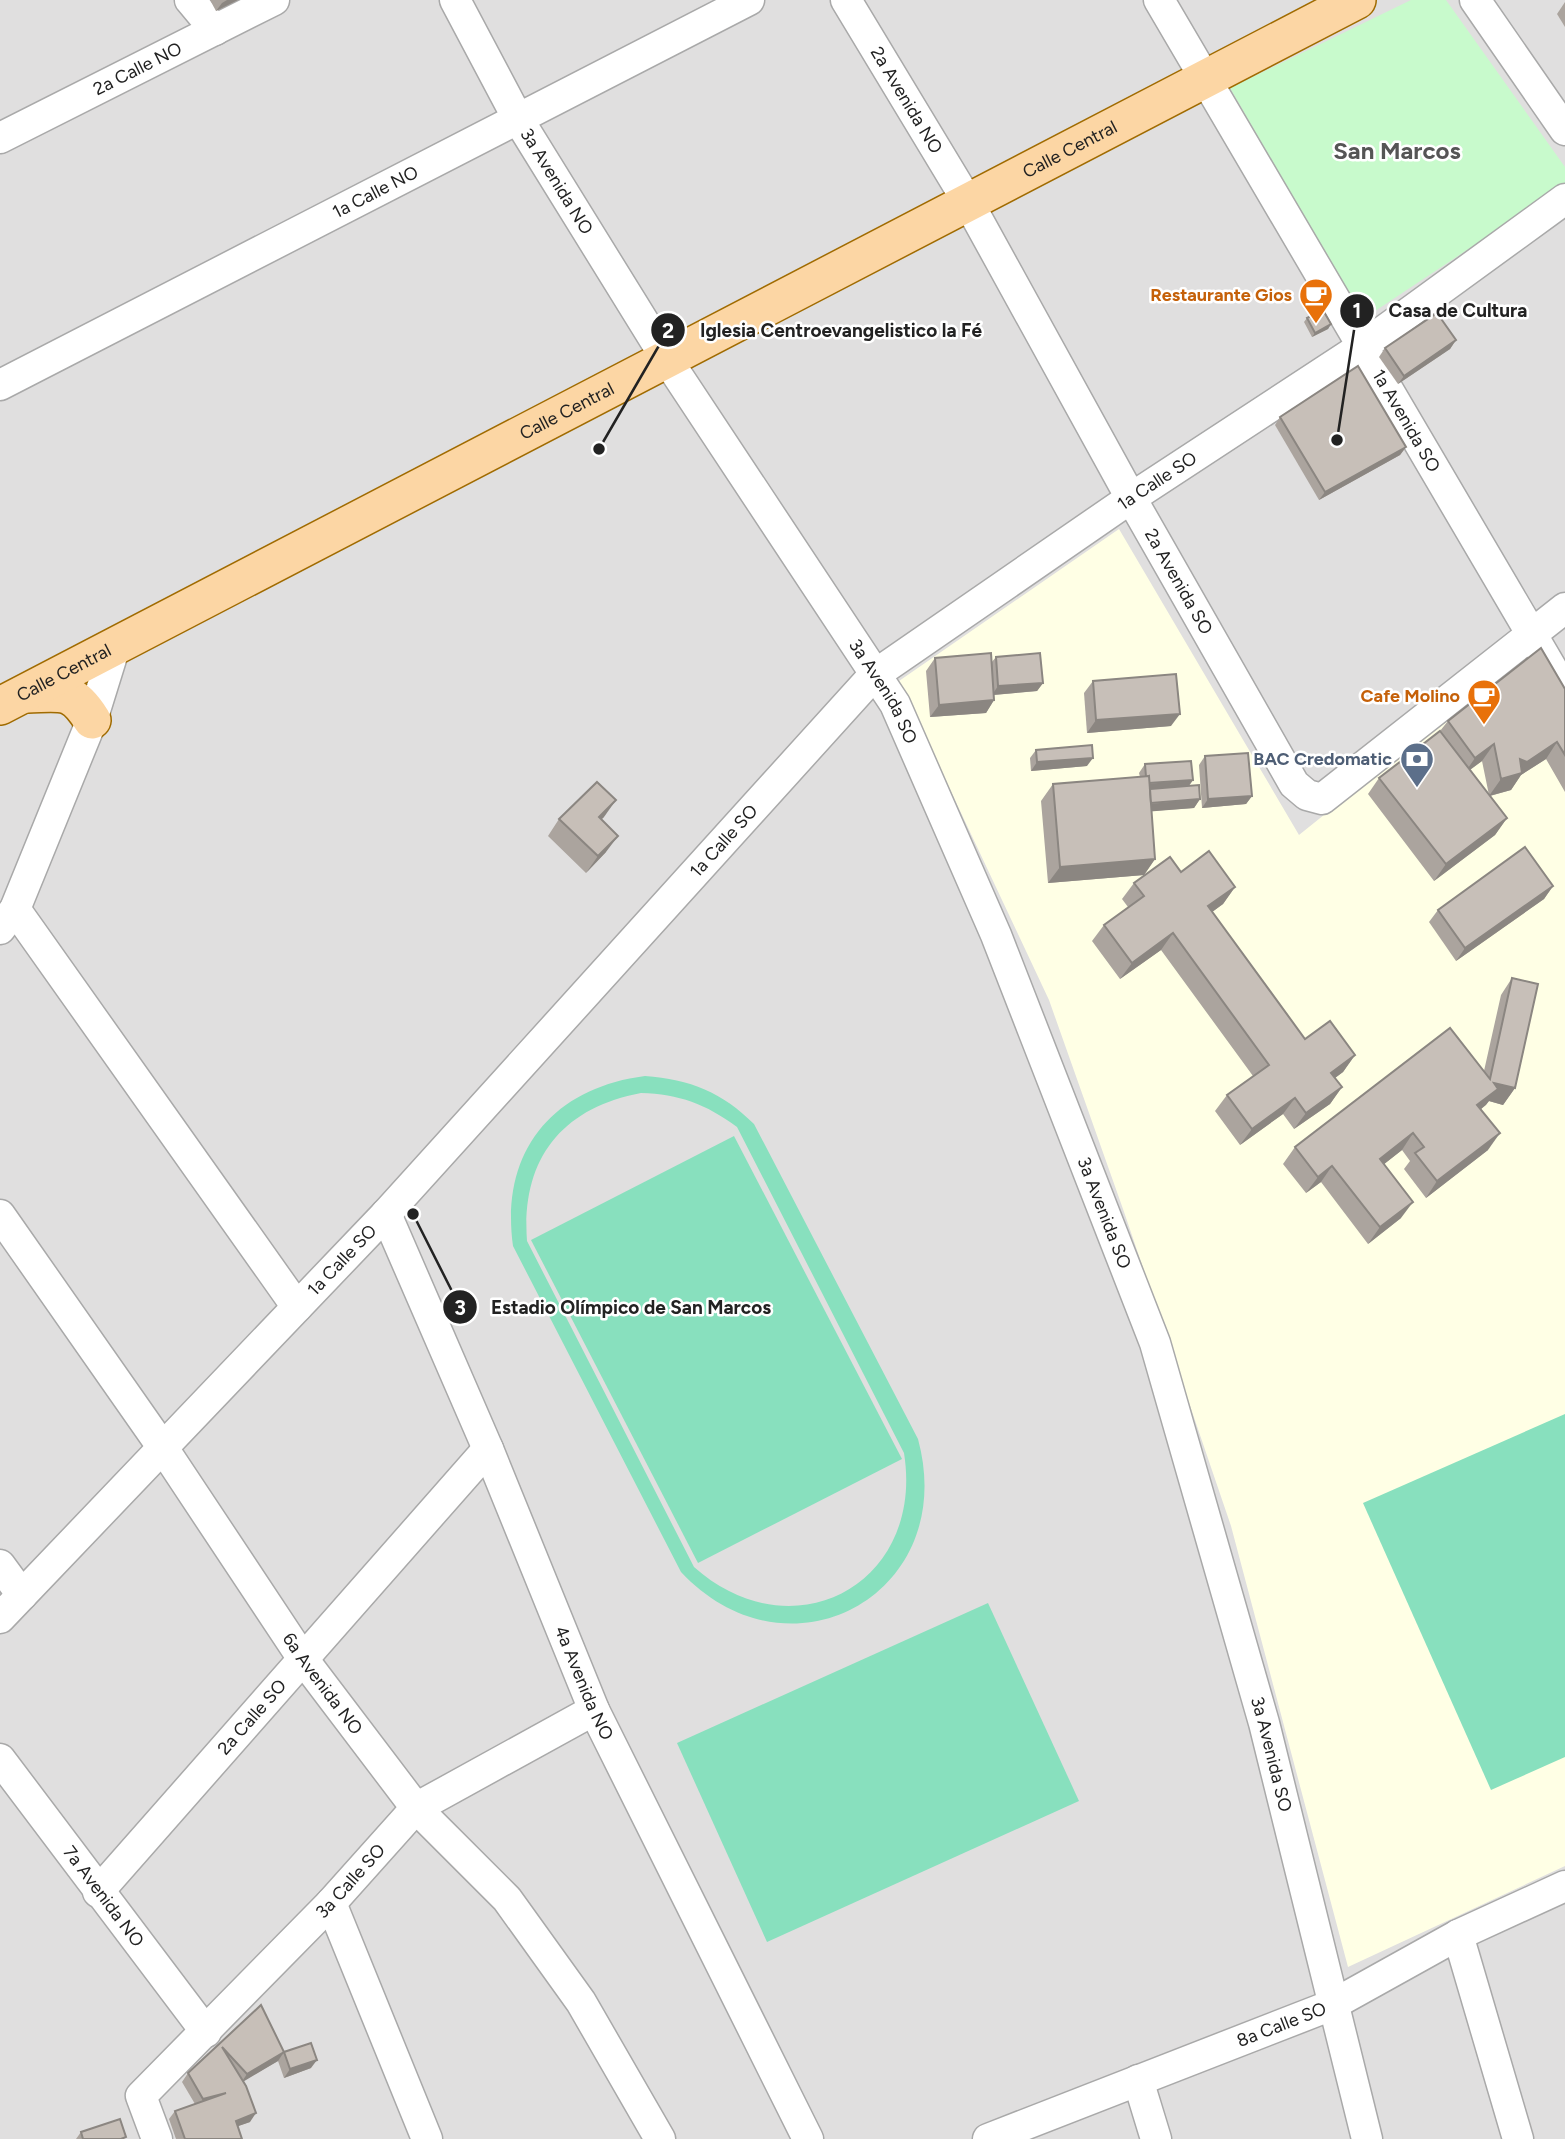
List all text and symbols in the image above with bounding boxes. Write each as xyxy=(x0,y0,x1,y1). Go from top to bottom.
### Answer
street label: 2a Calle NO xyxy=(90,37,185,100)
street label: 2a Avenida NO xyxy=(866,43,947,158)
street label: Calle Central xyxy=(1019,116,1121,183)
street label: 3a Avenida NO xyxy=(515,124,598,239)
district label: San Marcos xyxy=(1333,136,1461,165)
street label: 1a Calle NO xyxy=(329,161,422,223)
cafe icon: Restaurante Gios xyxy=(1297,276,1335,325)
place label: Restaurante Gios xyxy=(1150,284,1293,306)
callout: Casa de Cultura xyxy=(1340,291,1542,331)
text: 1 xyxy=(1353,298,1361,323)
text: Casa de Cultura xyxy=(1389,299,1527,322)
callout: Iglesia Centroevangelistico la Fé xyxy=(651,310,996,350)
text: 2 xyxy=(662,318,674,343)
text: Iglesia Centroevangelistico la Fé xyxy=(700,319,982,342)
street label: 1a Avenida SO xyxy=(1367,365,1445,476)
street label: Calle Central xyxy=(516,377,618,445)
street label: 1a Calle SO xyxy=(1113,447,1201,515)
street label: 2a Avenida SO xyxy=(1140,525,1217,638)
street label: 3a Avenida SO xyxy=(844,635,922,747)
street label: Calle Central xyxy=(13,639,115,706)
cafe icon: Cafe Molino xyxy=(1465,677,1503,726)
place label: Cafe Molino xyxy=(1361,685,1460,707)
bank icon: BAC Credomatic xyxy=(1398,740,1436,789)
place label: BAC Credomatic xyxy=(1253,748,1392,770)
street label: 1a Calle SO xyxy=(685,800,762,882)
street label: 3a Avenida SO xyxy=(1073,1154,1136,1272)
street label: 1a Calle SO xyxy=(303,1220,381,1300)
callout: Estadio Olímpico de San Marcos xyxy=(442,1287,785,1327)
text: 3 xyxy=(454,1295,466,1320)
text: Estadio Olímpico de San Marcos xyxy=(491,1296,771,1319)
street label: 4a Avenida NO xyxy=(550,1623,618,1744)
street label: 6a Avenida NO xyxy=(278,1629,367,1739)
street label: 2a Calle SO xyxy=(213,1675,291,1759)
street label: 3a Avenida SO xyxy=(1246,1694,1297,1814)
street label: 3a Calle SO xyxy=(311,1839,390,1923)
street label: 7a Avenida NO xyxy=(58,1842,149,1951)
street label: 8a Calle SO xyxy=(1234,1997,1329,2052)

